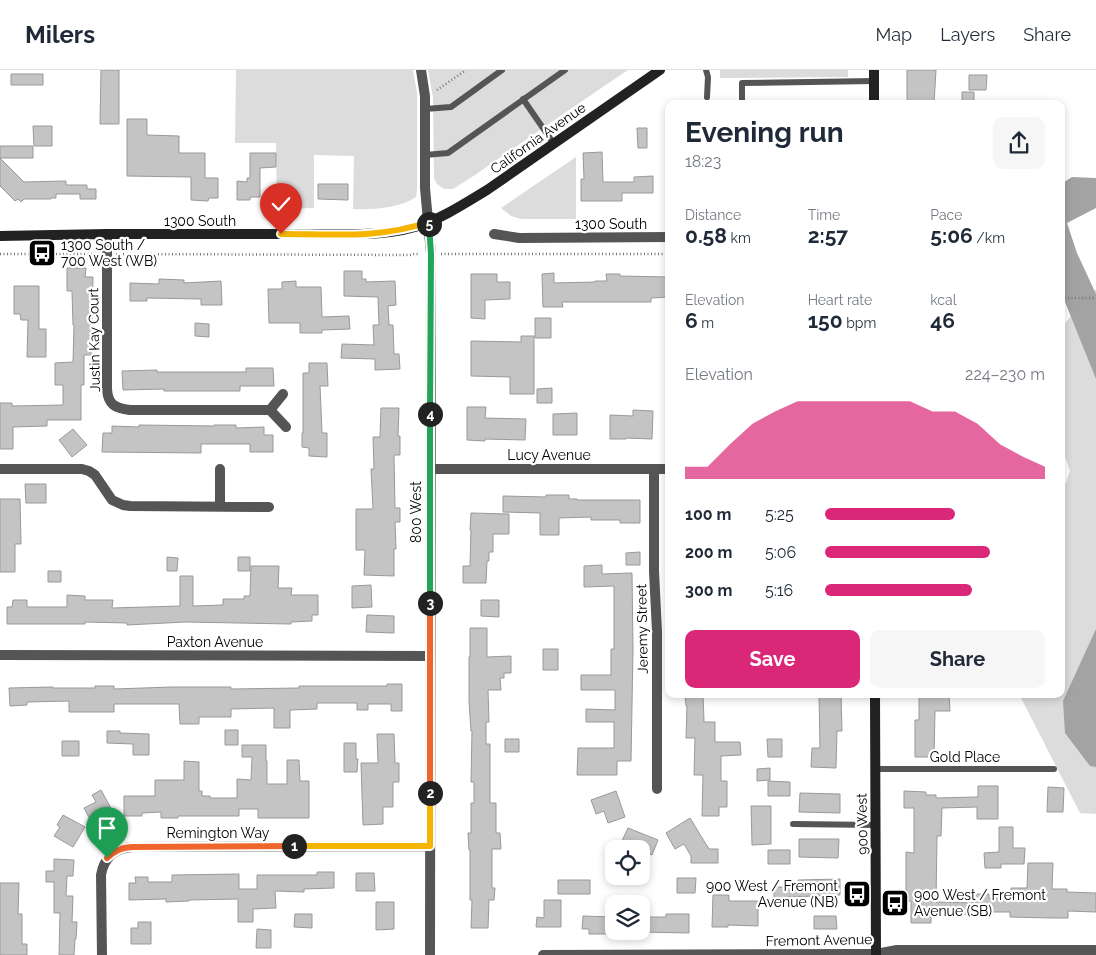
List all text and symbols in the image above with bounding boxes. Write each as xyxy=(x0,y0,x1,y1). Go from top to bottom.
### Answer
text: Milers xyxy=(25,20,95,49)
text: Map xyxy=(876,24,912,45)
text: Layers xyxy=(940,24,995,45)
text: Share xyxy=(1023,24,1071,45)
street label: California Avenue xyxy=(487,99,589,177)
text: Evening run xyxy=(685,116,844,149)
button: share xyxy=(993,117,1045,169)
text: 18:23 xyxy=(685,152,721,171)
pin xyxy=(260,183,302,234)
icon: check xyxy=(267,190,295,218)
text: Distance xyxy=(685,207,741,223)
text: Time xyxy=(808,207,840,223)
text: Pace xyxy=(930,207,962,223)
pin: 5 xyxy=(416,212,442,236)
street label: 1300 South xyxy=(164,213,236,229)
text: 5 xyxy=(426,216,433,232)
street label: 1300 South xyxy=(575,216,647,232)
text: 0.58 xyxy=(685,223,727,248)
text: 2:57 xyxy=(808,223,848,248)
text: 5:06 xyxy=(930,223,973,248)
text: km xyxy=(727,230,751,246)
text: /km xyxy=(973,230,1005,246)
place label: 1300 South / 700 West (WB) xyxy=(61,237,157,269)
bus stop icon: 1300 South / 700 West (WB) xyxy=(27,238,57,268)
street label: Justin Kay Court xyxy=(85,287,103,392)
text: Elevation xyxy=(685,292,744,308)
text: Heart rate xyxy=(808,292,872,308)
text: kcal xyxy=(930,292,957,308)
text: 6 xyxy=(685,308,698,333)
text: 150 xyxy=(808,308,843,333)
text: 46 xyxy=(930,308,955,333)
text: m xyxy=(698,315,714,331)
text: bpm xyxy=(843,315,876,331)
text: Elevation xyxy=(685,365,753,384)
text: 224–230 m xyxy=(965,365,1045,384)
pin: 4 xyxy=(418,402,442,426)
text: 4 xyxy=(427,406,435,422)
street label: Lucy Avenue xyxy=(507,447,591,463)
street label: 800 West xyxy=(408,481,424,543)
text: 100 m xyxy=(685,505,731,524)
text: 5:25 xyxy=(765,505,794,524)
text: 200 m xyxy=(685,543,732,562)
text: 5:06 xyxy=(765,543,796,562)
text: 300 m xyxy=(685,581,732,600)
text: 5:16 xyxy=(765,581,793,600)
street label: Jeremy Street xyxy=(633,584,651,674)
pin: 3 xyxy=(418,590,442,616)
text: 3 xyxy=(427,595,434,611)
button: Save xyxy=(685,630,860,688)
button: Share xyxy=(870,630,1045,688)
street label: Paxton Avenue xyxy=(167,634,263,650)
street label: Gold Place xyxy=(930,749,1000,765)
pin: 2 xyxy=(418,780,442,806)
text: 2 xyxy=(427,785,434,801)
street label: 900 West xyxy=(853,793,871,855)
pin xyxy=(86,807,128,858)
icon: arrive xyxy=(93,814,121,842)
street label: Remington Way xyxy=(167,825,270,841)
pin: 1 xyxy=(282,834,306,858)
text: 1 xyxy=(291,838,298,854)
map controls xyxy=(605,840,650,940)
button: locate xyxy=(605,840,650,885)
place label: 900 West / Fremont Avenue (NB) xyxy=(706,878,838,910)
bus stop icon: 900 West / Fremont Avenue (NB) xyxy=(842,879,872,909)
place label: 900 West / Fremont Avenue (SB) xyxy=(914,887,1046,919)
bus stop icon: 900 West / Fremont Avenue (SB) xyxy=(880,888,910,918)
button: layers xyxy=(605,895,650,940)
street label: Fremont Avenue xyxy=(765,931,873,949)

